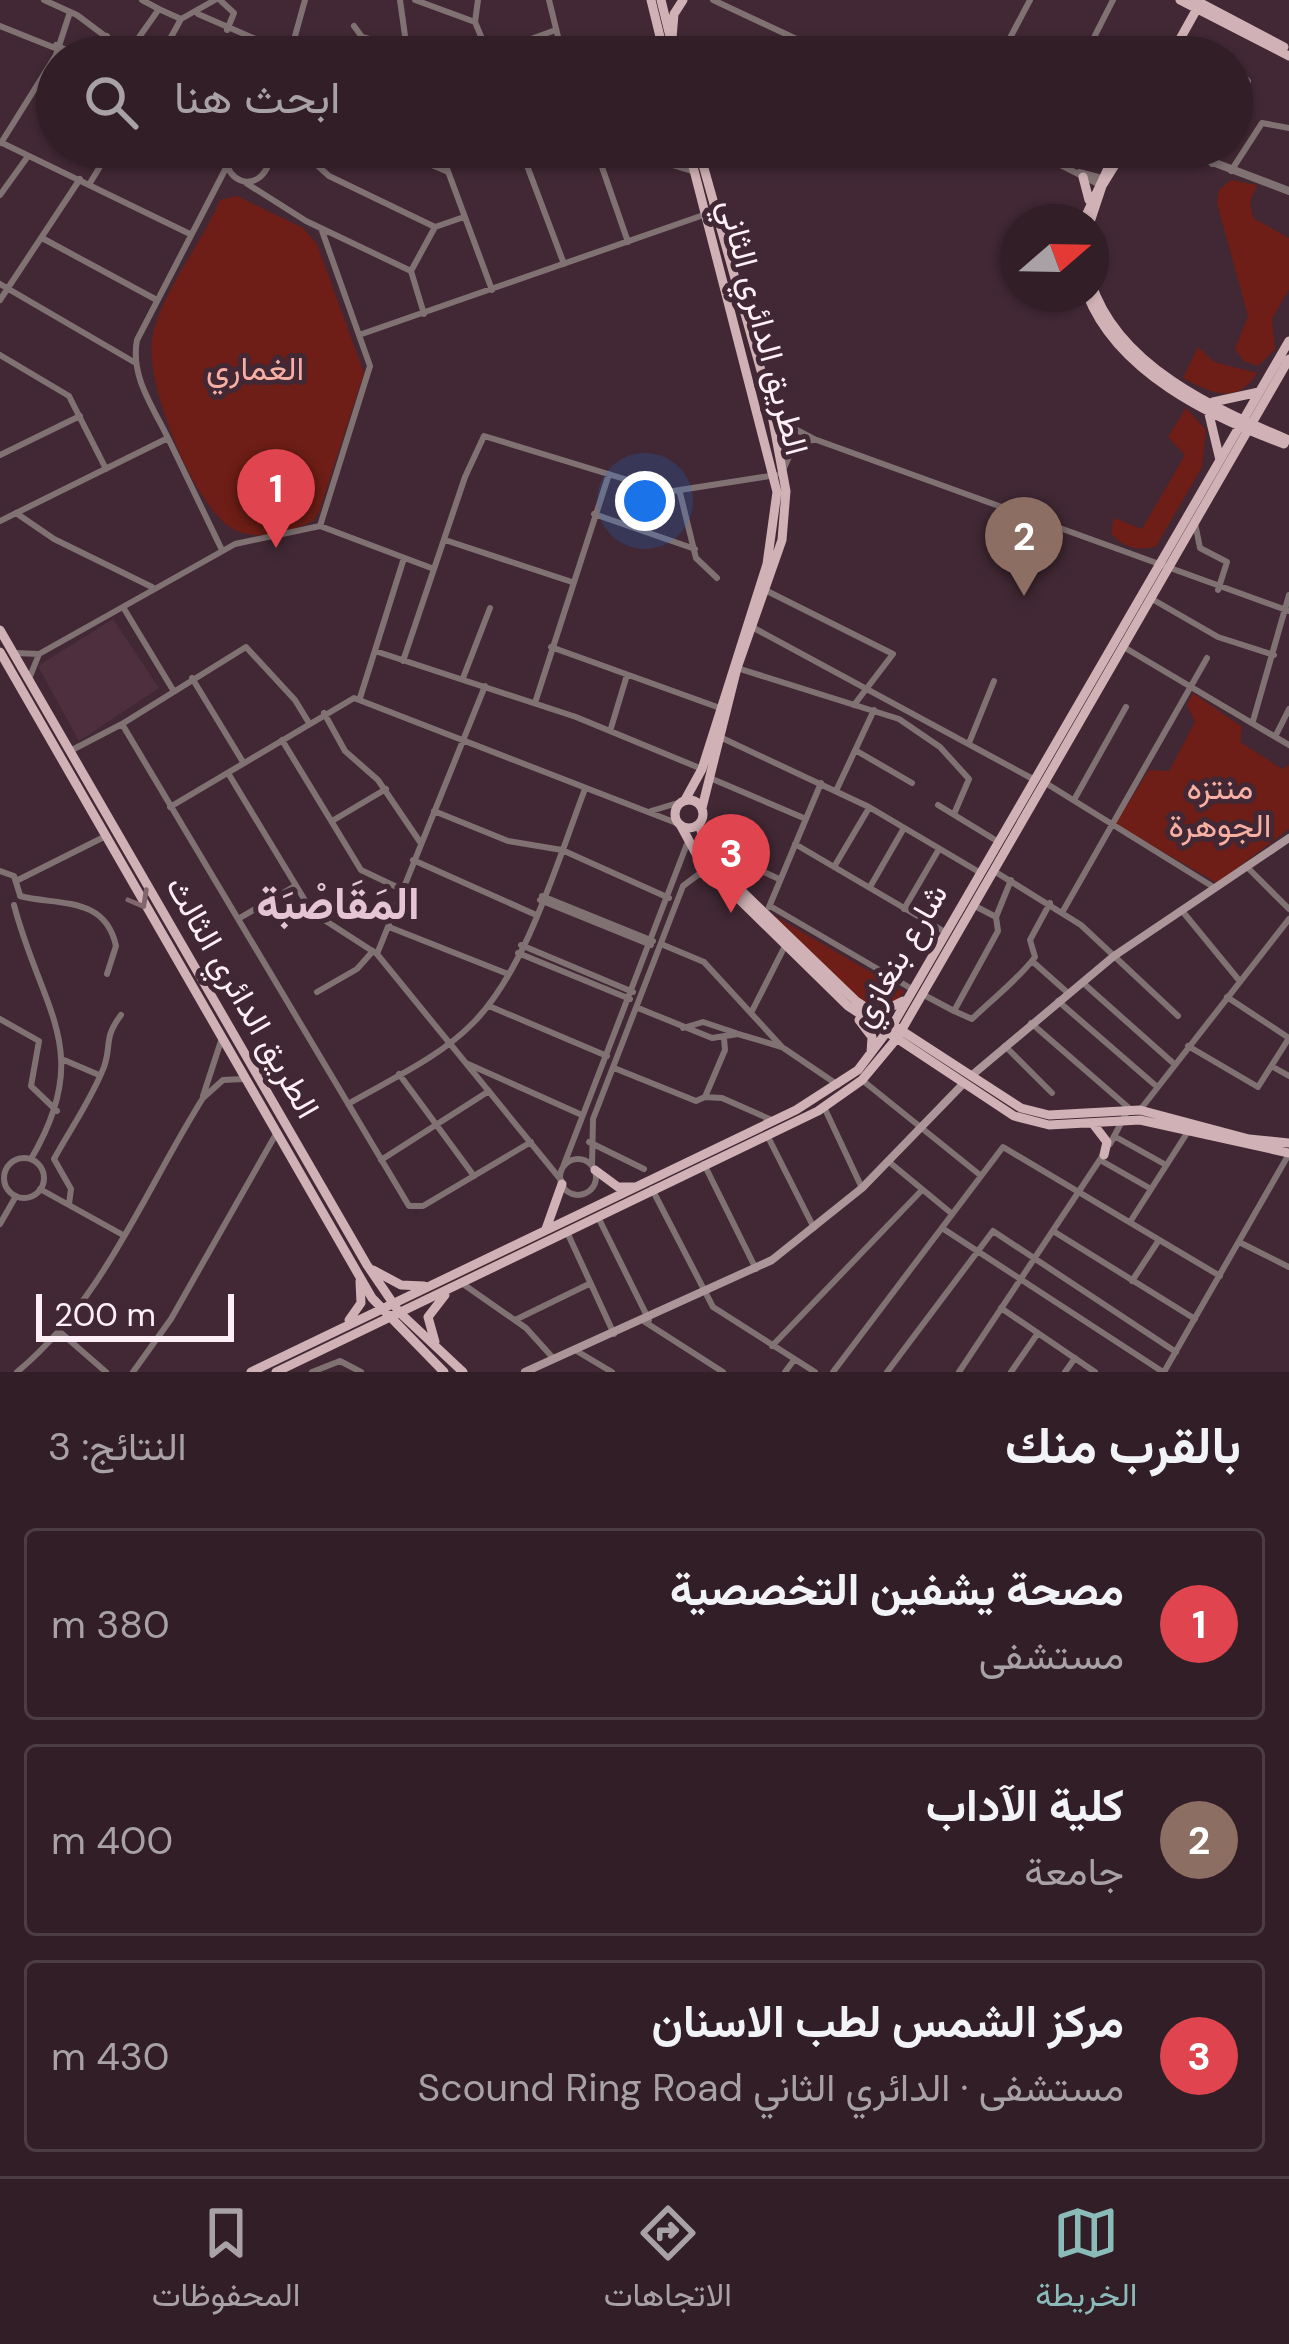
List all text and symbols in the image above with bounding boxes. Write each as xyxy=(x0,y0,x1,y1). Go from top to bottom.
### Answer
search box xyxy=(36,36,1253,168)
text: ابحث هنا xyxy=(174,68,340,127)
icon: search xyxy=(78,69,144,135)
street label: الطريق الدائري الثاني xyxy=(704,194,819,461)
north arrow xyxy=(1001,204,1109,312)
park label: الغماري xyxy=(206,347,304,395)
pin: 1 xyxy=(237,449,315,548)
your location xyxy=(615,471,675,531)
pin: 2 xyxy=(985,497,1063,596)
park label: منتزه الجوهرة xyxy=(1169,766,1271,847)
pin: 3 xyxy=(692,814,770,913)
street label: الطريق الدائري الثالث xyxy=(152,868,330,1128)
district label: المَقَاصْبَة xyxy=(256,874,420,933)
street label: شارع بنغازي xyxy=(841,876,961,1037)
one-way arrow xyxy=(126,888,149,909)
scale bar xyxy=(36,1288,234,1341)
text: 200 m xyxy=(54,1293,156,1336)
text: بالقرب منك xyxy=(1005,1412,1241,1479)
text: النتائج: 3 xyxy=(48,1421,187,1472)
text: مصحة يشفين التخصصية xyxy=(670,1560,1124,1619)
text: 380 m xyxy=(51,1599,170,1650)
text: 1 xyxy=(1192,1599,1206,1650)
text: مستشفى xyxy=(979,1630,1124,1681)
text: كلية الآداب xyxy=(926,1776,1124,1835)
text: 400 m xyxy=(51,1815,173,1866)
text: 2 xyxy=(1188,1815,1210,1866)
text: جامعة xyxy=(1024,1846,1124,1897)
text: مركز الشمس لطب الاسنان xyxy=(652,1992,1124,2051)
text: 430 m xyxy=(51,2031,170,2082)
text: 3 xyxy=(1187,2031,1211,2082)
text: مستشفى · الدائري الثاني Scound Ring Road xyxy=(418,2062,1124,2113)
tab: المحفوظات xyxy=(152,2200,300,2324)
tab: الاتجاهات xyxy=(604,2200,732,2324)
tab: الخريطة xyxy=(1035,2200,1137,2324)

